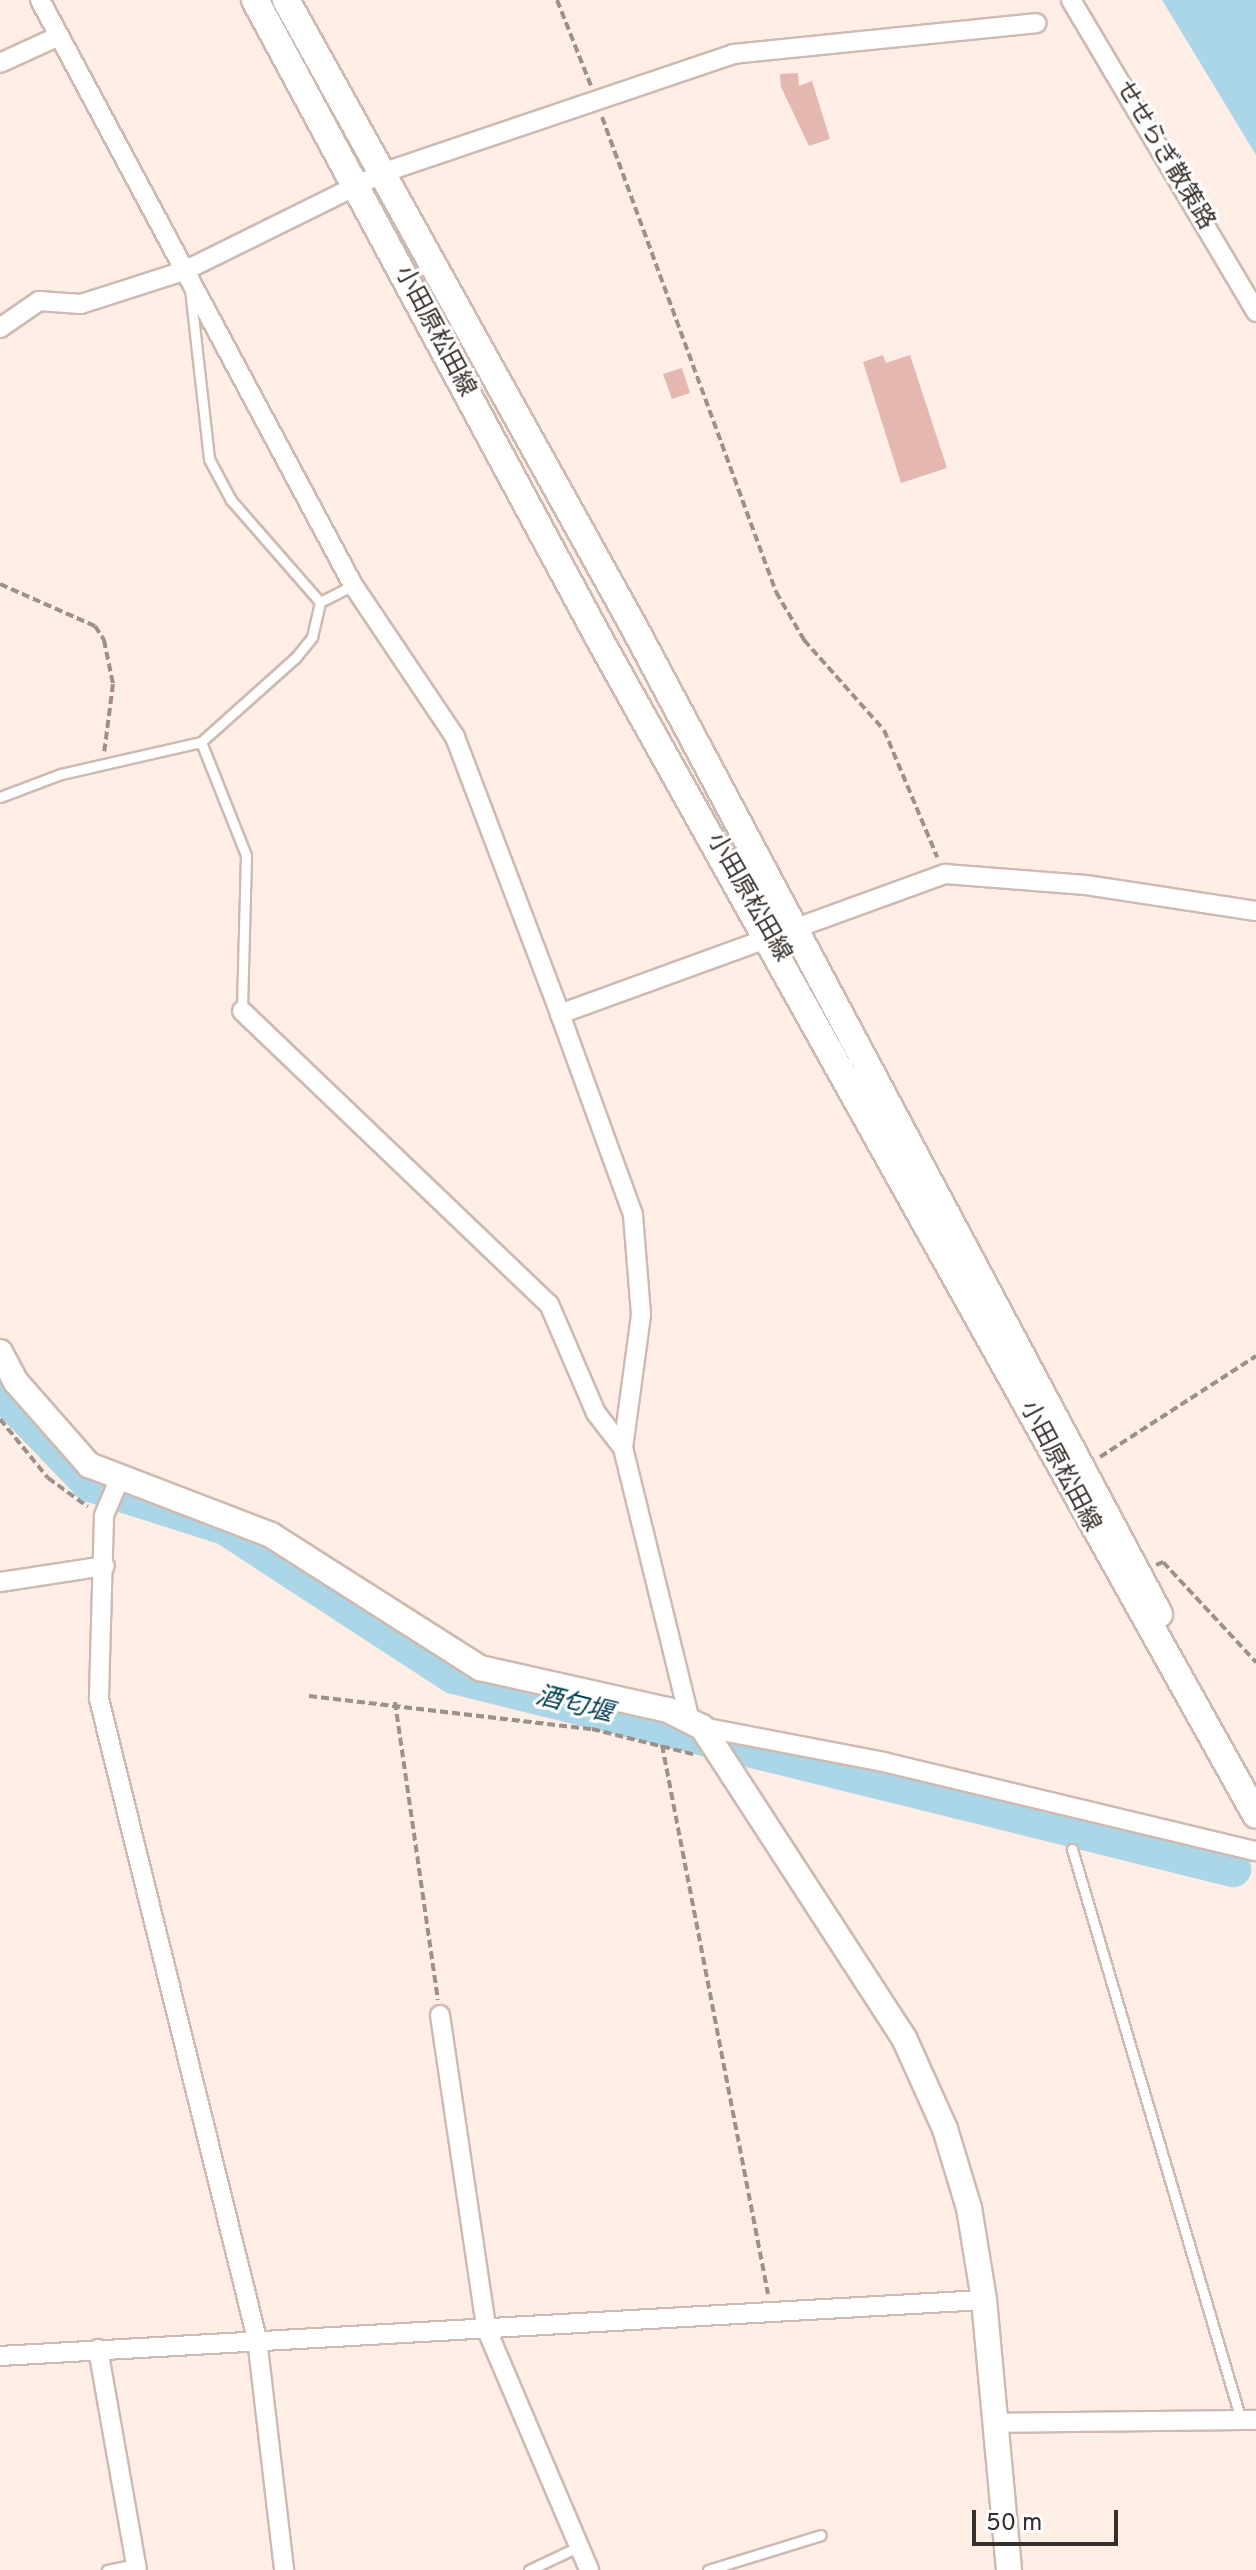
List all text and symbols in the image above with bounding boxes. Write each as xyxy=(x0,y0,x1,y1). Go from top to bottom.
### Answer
street label: せせらぎ散策路 xyxy=(1108,77,1220,235)
street label: 小田原松田線 xyxy=(387,262,481,402)
street label: 小田原松田線 xyxy=(700,828,796,968)
street label: 小田原松田線 xyxy=(1012,1397,1106,1537)
water label: 酒匂堰 xyxy=(532,1681,616,1731)
scale bar xyxy=(976,2494,1122,2544)
text: 50 m xyxy=(986,2509,1042,2539)

